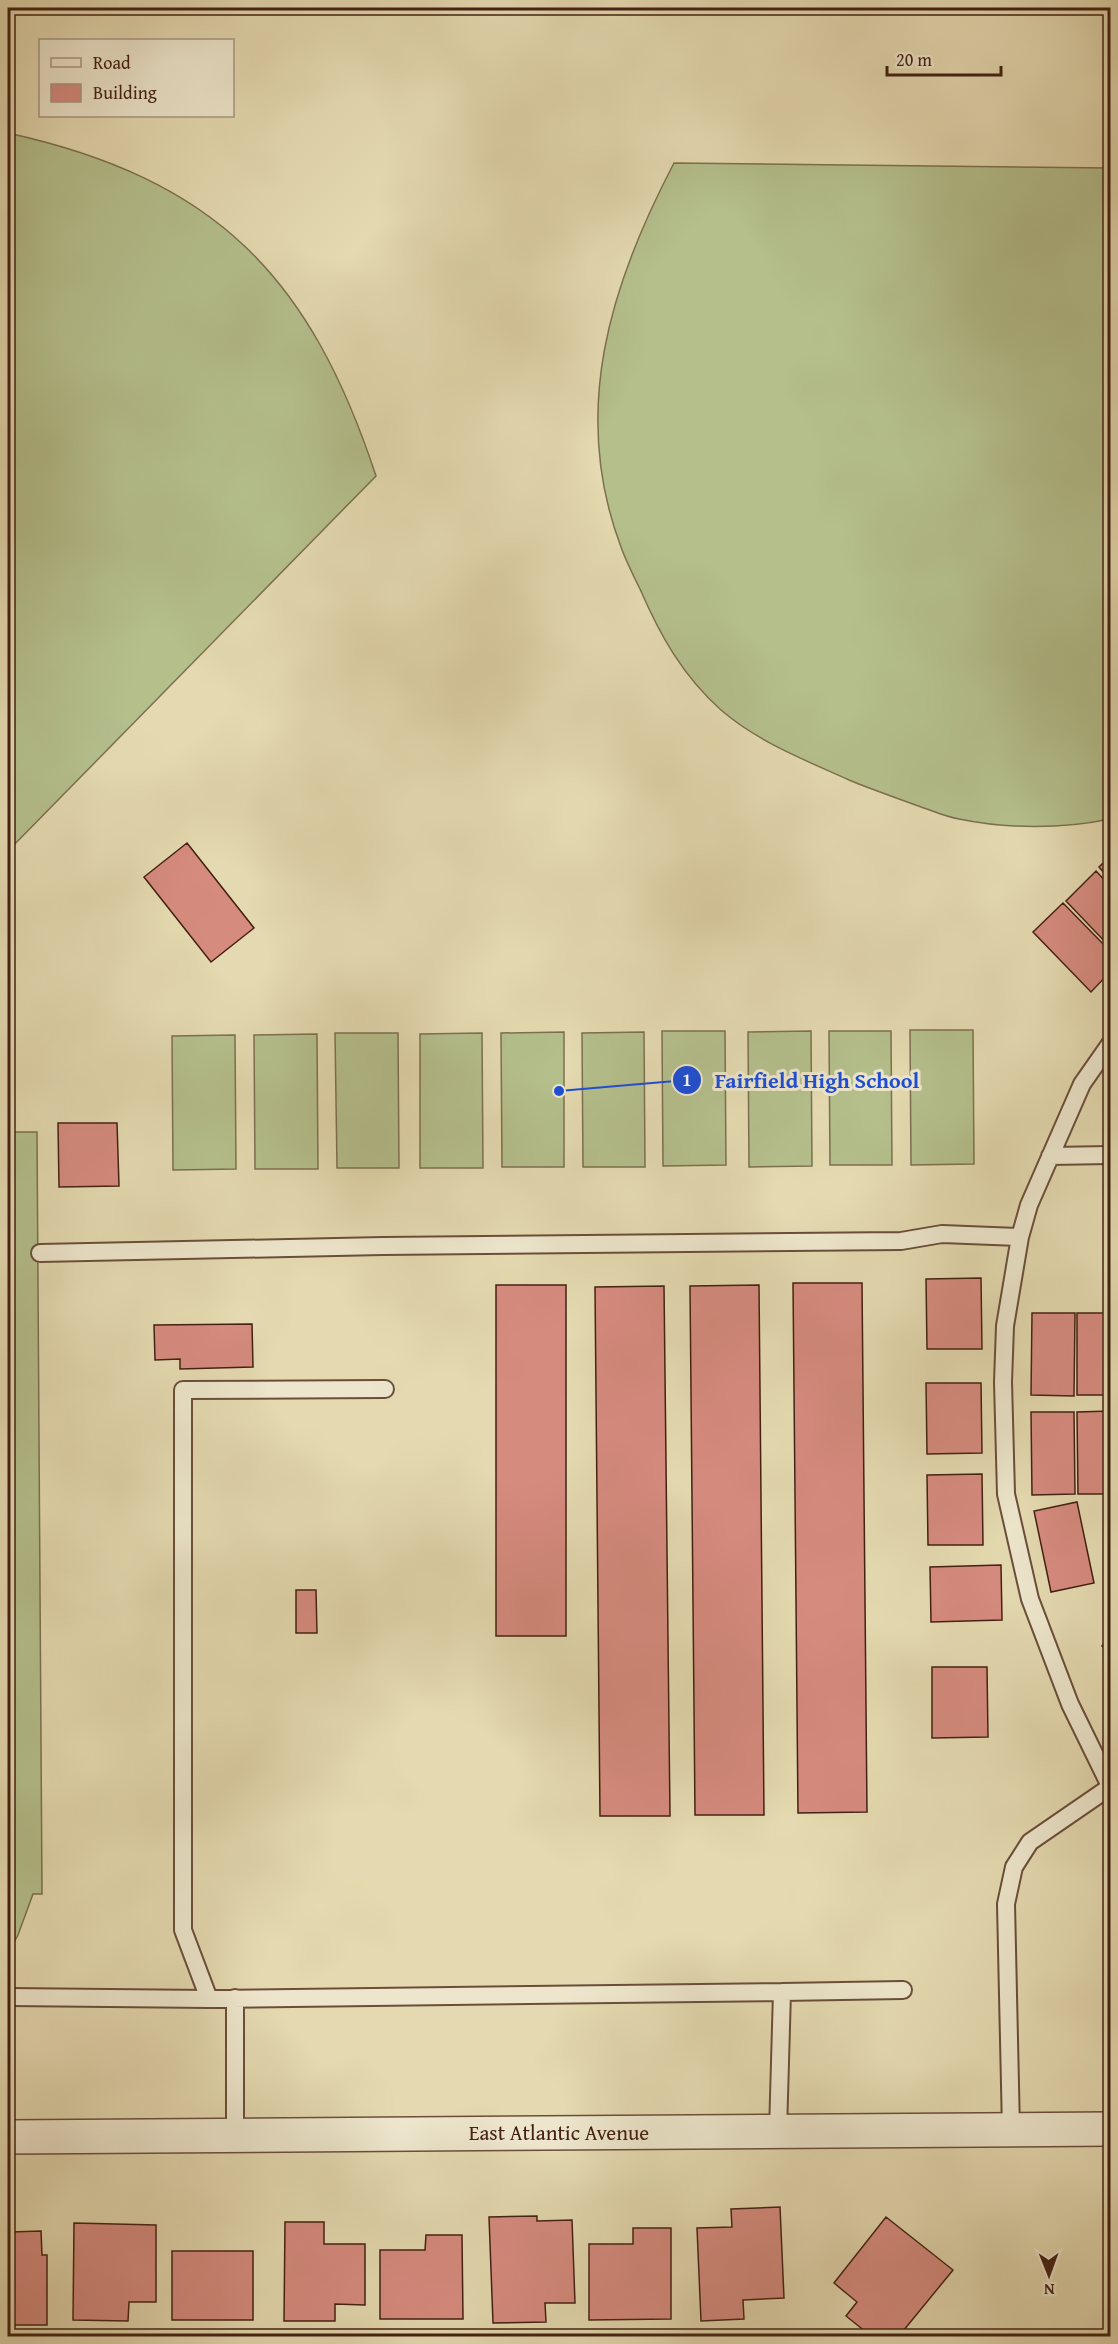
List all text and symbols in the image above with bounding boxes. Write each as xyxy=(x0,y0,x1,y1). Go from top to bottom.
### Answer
legend xyxy=(39,39,234,117)
scale bar xyxy=(887,39,1001,77)
text: 20 m xyxy=(896,46,932,73)
text: Road xyxy=(93,49,131,76)
text: Building xyxy=(93,79,157,106)
callout: Fairfield High School xyxy=(672,1060,931,1100)
text: Fairfield High School xyxy=(715,1064,919,1096)
text: 1 xyxy=(682,1066,692,1093)
street label: East Atlantic Avenue xyxy=(469,2117,649,2148)
north arrow xyxy=(1019,2245,1079,2305)
text: N xyxy=(1043,2278,1055,2302)

